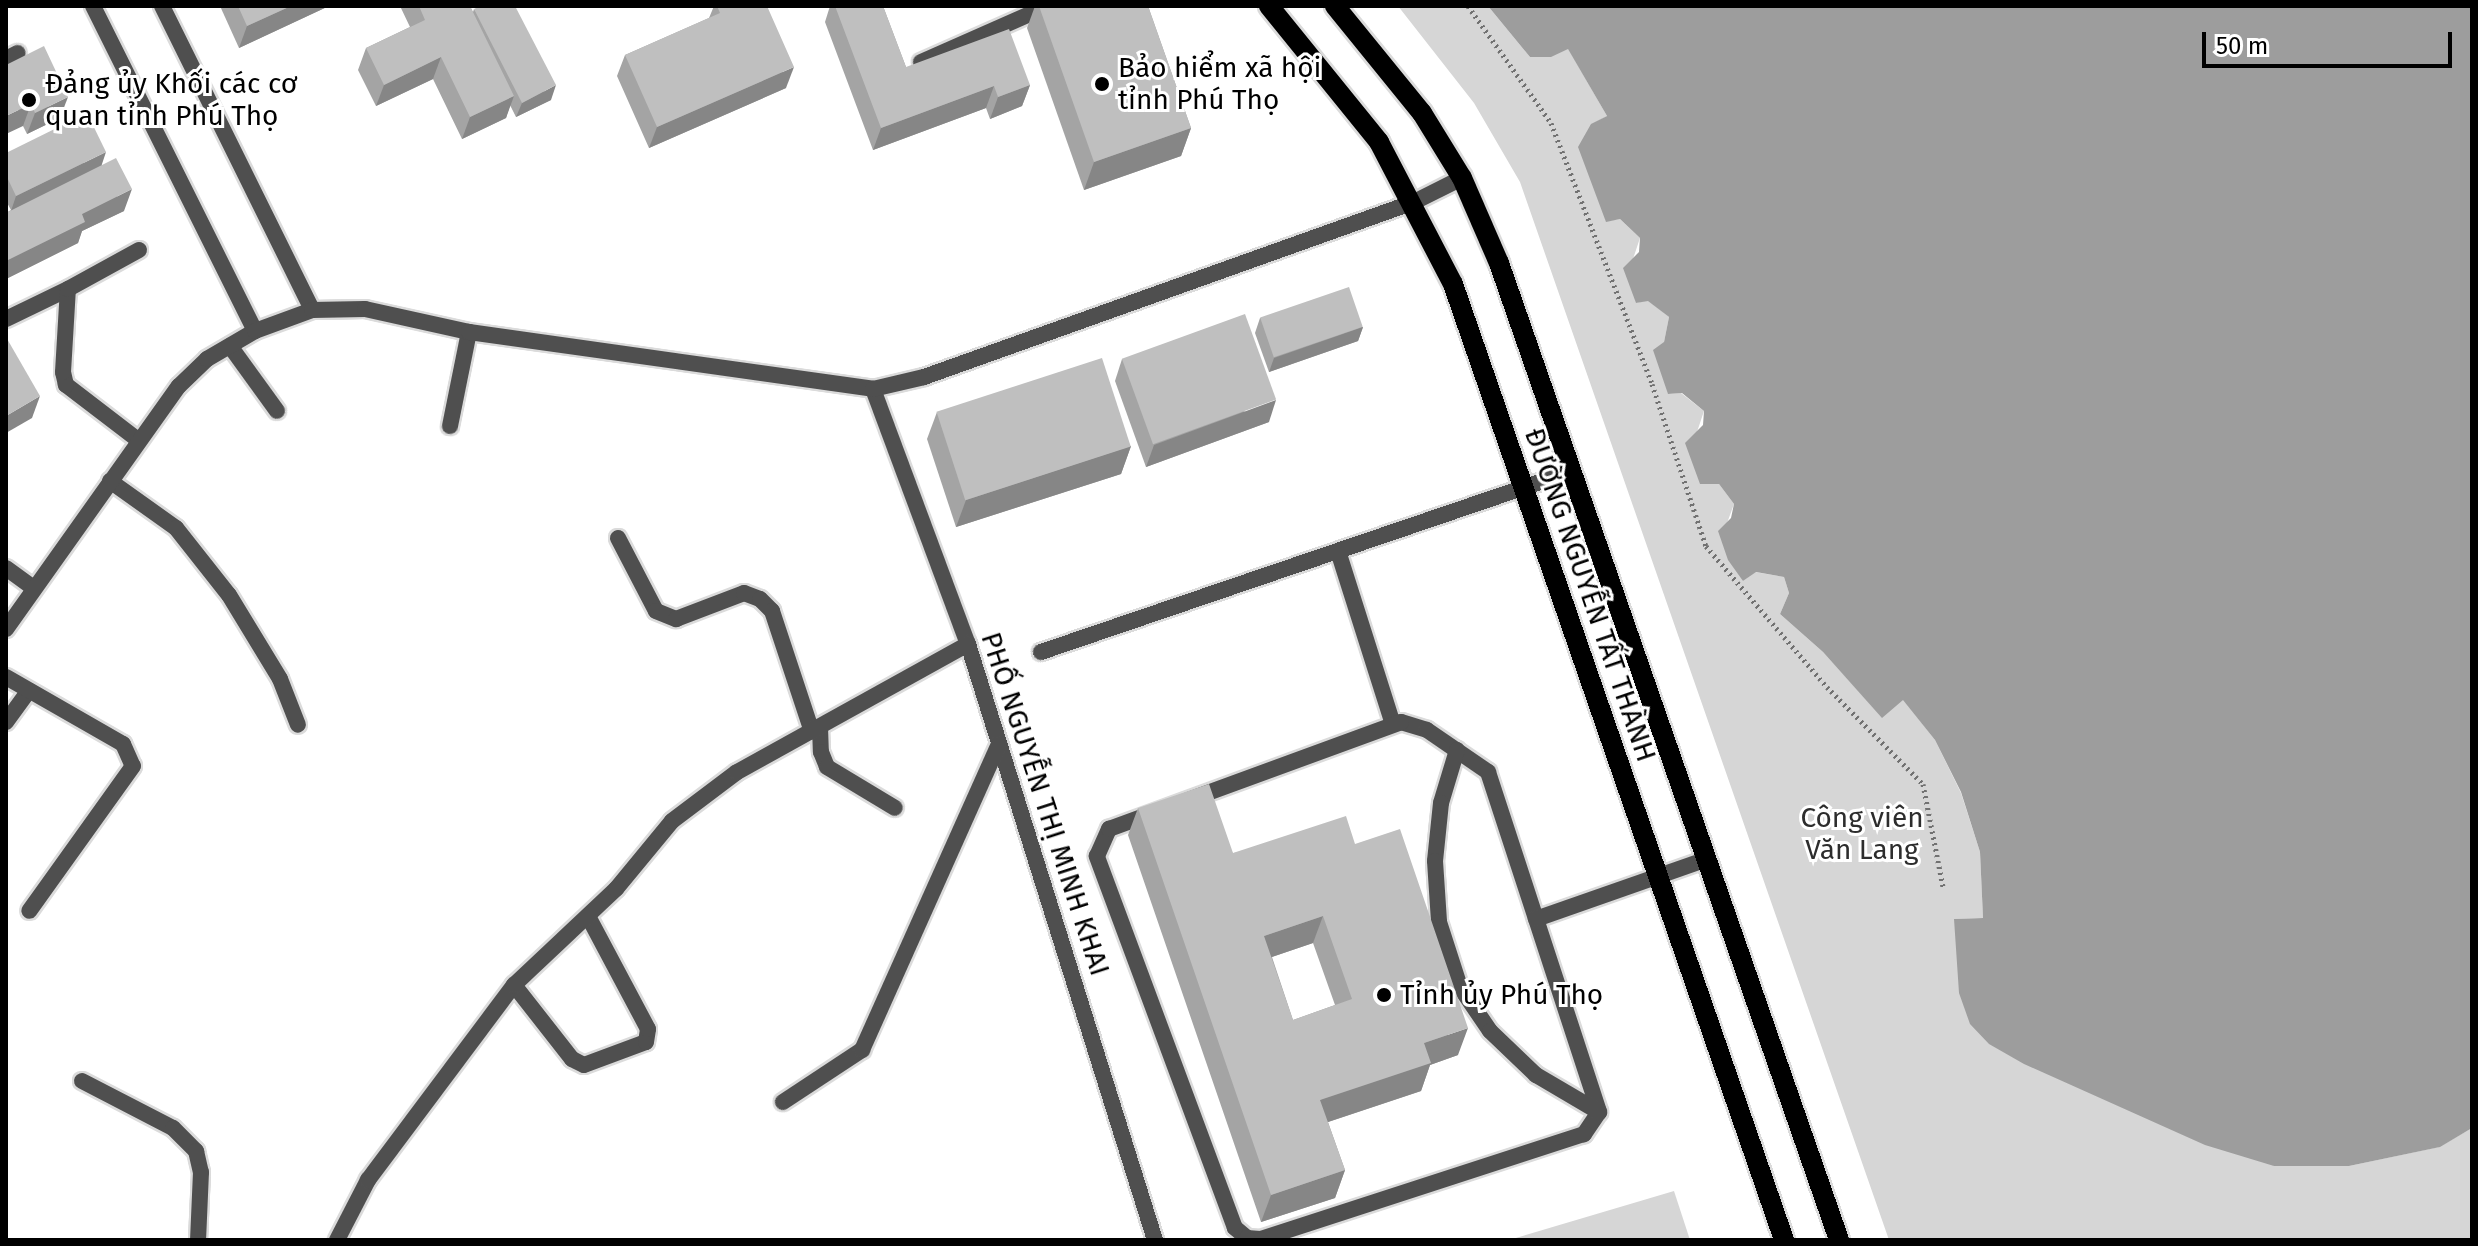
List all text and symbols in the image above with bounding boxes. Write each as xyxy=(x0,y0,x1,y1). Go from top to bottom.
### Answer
scale bar xyxy=(2206,16,2456,66)
text: 50 m xyxy=(2216,32,2268,60)
place label: Bảo hiểm xã hội tỉnh Phú Thọ xyxy=(1118,51,1321,117)
place label: Đảng ủy Khối các cơ quan tỉnh Phú Thọ xyxy=(45,67,297,133)
marker: Bảo hiểm xã hội tỉnh Phú Thọ xyxy=(1093,75,1111,93)
marker: Đảng ủy Khối các cơ quan tỉnh Phú Thọ xyxy=(20,91,38,109)
street label: ĐƯỜNG NGUYỄN TẤT THÀNH xyxy=(1517,424,1663,766)
street label: PHỐ NGUYỄN THỊ MINH KHAI xyxy=(974,628,1116,980)
park label: Công viên Văn Lang xyxy=(1800,801,1924,867)
place label: Tỉnh ủy Phú Thọ xyxy=(1400,978,1603,1012)
marker: Tỉnh ủy Phú Thọ xyxy=(1375,986,1393,1004)

